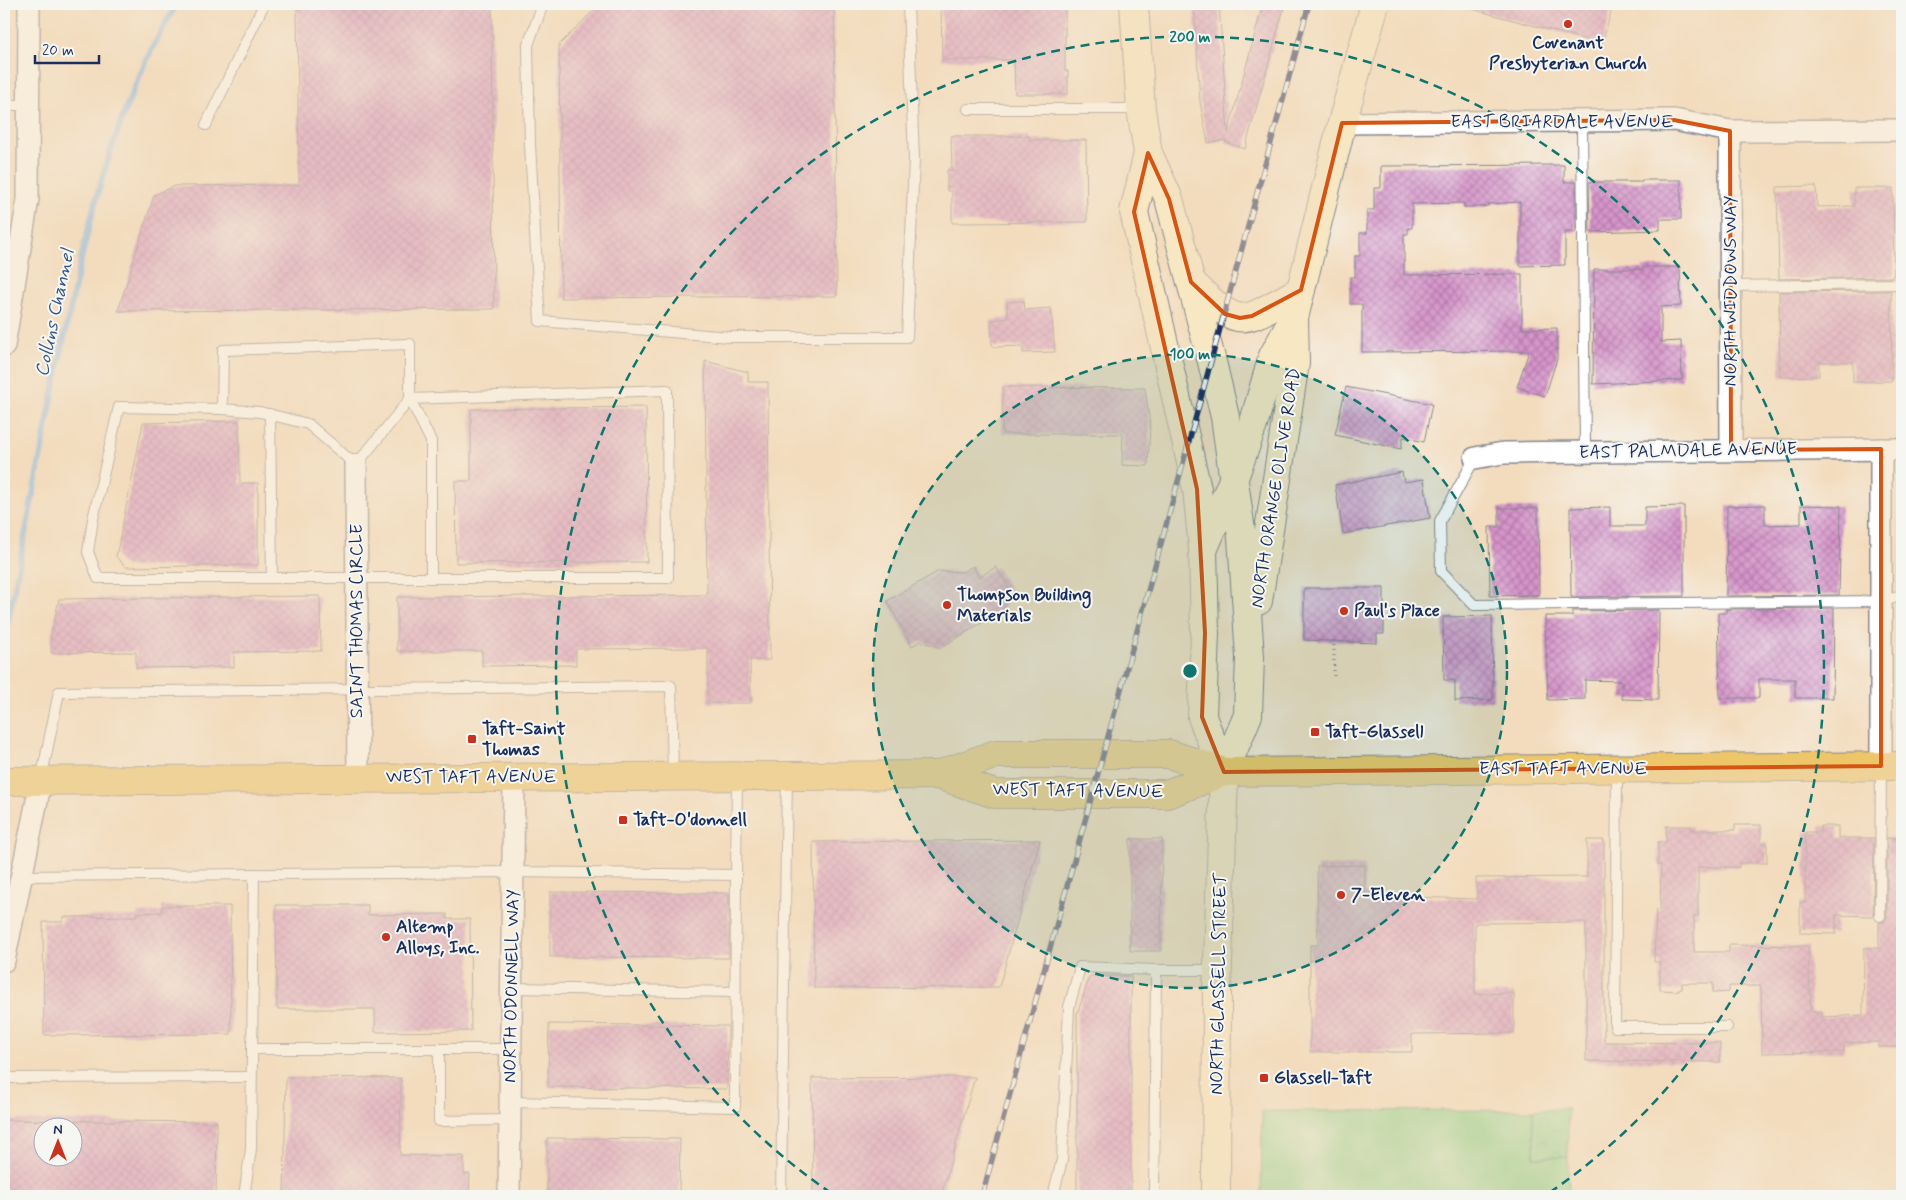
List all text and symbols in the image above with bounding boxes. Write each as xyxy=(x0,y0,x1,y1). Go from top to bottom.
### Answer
marker: Covenant Presbyterian Church xyxy=(1562,18,1574,30)
text: 200 m xyxy=(1170,28,1211,48)
place label: Covenant Presbyterian Church xyxy=(1489,31,1647,76)
scale bar xyxy=(35,32,99,64)
text: 20 m xyxy=(42,41,74,61)
street label: EAST BRIARDALE AVENUE xyxy=(1451,110,1674,134)
street label: NORTH WIDDOWS WAY xyxy=(1719,196,1743,386)
water label: Collins Channel xyxy=(29,246,81,379)
text: 100 m xyxy=(1170,345,1210,365)
street label: NORTH ORANGE OLIVE ROAD xyxy=(1245,366,1307,610)
street label: EAST PALMDALE AVENUE xyxy=(1579,437,1797,465)
street label: SAINT THOMAS CIRCLE xyxy=(345,524,369,718)
place label: Thompson Building Materials xyxy=(957,583,1091,628)
marker: Thompson Building Materials xyxy=(941,599,953,611)
place label: Paul's Place xyxy=(1354,599,1440,623)
marker: Paul's Place xyxy=(1338,605,1350,617)
centre of rings xyxy=(1181,662,1199,680)
place label: Taft-Saint Thomas xyxy=(482,717,566,762)
place label: Taft-Glassell xyxy=(1325,720,1424,744)
marker: Taft-Glassell xyxy=(1309,726,1321,738)
marker: Taft-Saint Thomas xyxy=(466,733,478,745)
street label: EAST TAFT AVENUE xyxy=(1479,757,1647,781)
street label: WEST TAFT AVENUE xyxy=(386,765,557,789)
street label: WEST TAFT AVENUE xyxy=(992,778,1164,804)
place label: Taft-O'donnell xyxy=(633,808,748,832)
marker: Taft-O'donnell xyxy=(617,814,629,826)
street label: NORTH GLASSELL STREET xyxy=(1205,872,1233,1095)
place label: 7-Eleven xyxy=(1351,883,1426,907)
street label: NORTH ODONNELL WAY xyxy=(498,889,526,1083)
marker: 7-Eleven xyxy=(1335,889,1347,901)
place label: Altemp Alloys, Inc. xyxy=(396,915,480,960)
marker: Altemp Alloys, Inc. xyxy=(380,931,392,943)
place label: Glassell-Taft xyxy=(1274,1066,1373,1090)
marker: Glassell-Taft xyxy=(1258,1072,1270,1084)
north arrow xyxy=(32,1118,82,1168)
text: N xyxy=(53,1121,63,1139)

